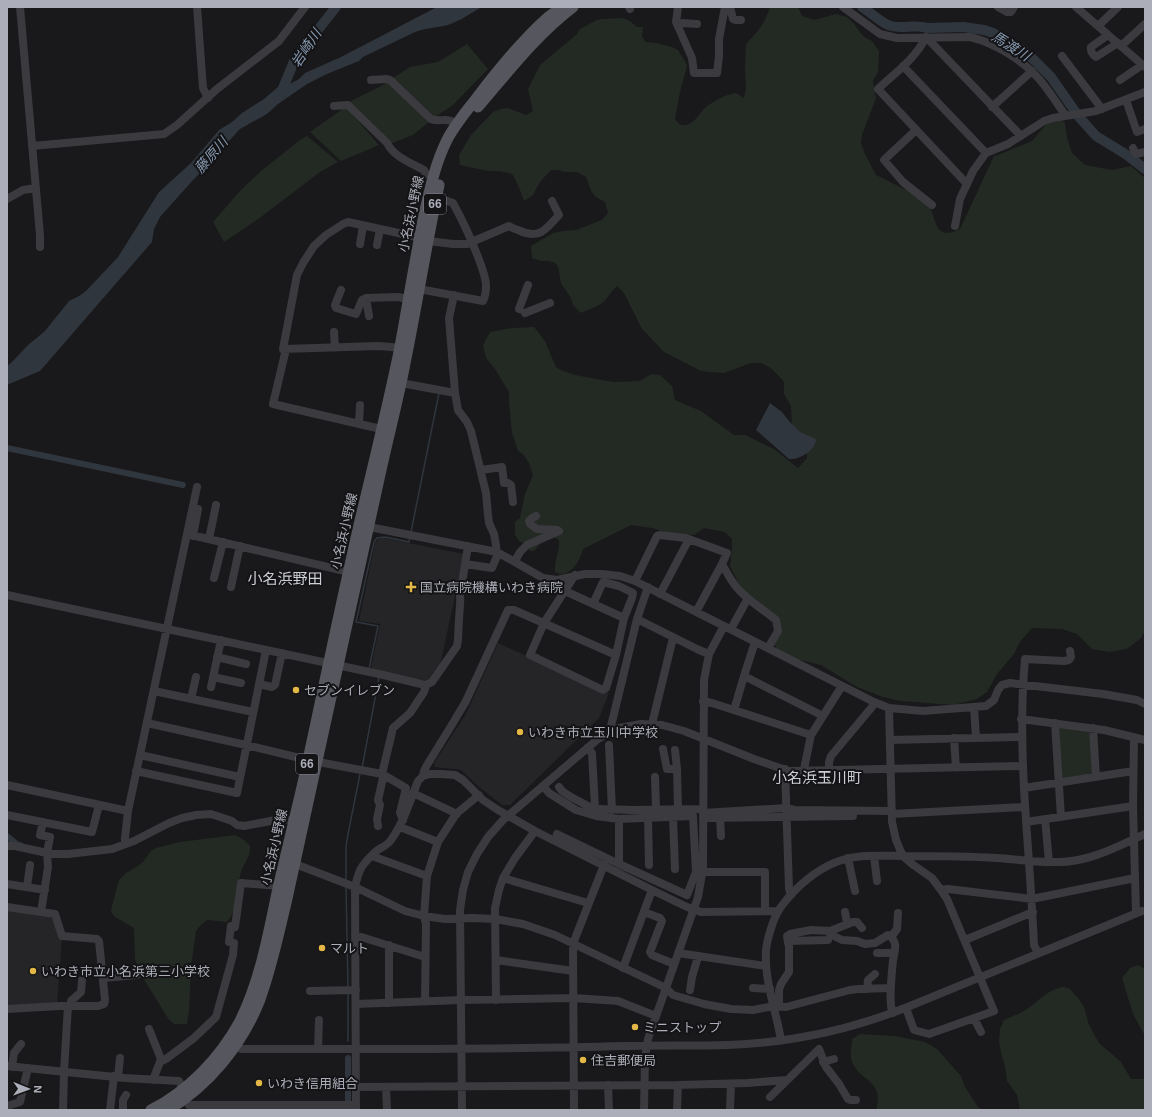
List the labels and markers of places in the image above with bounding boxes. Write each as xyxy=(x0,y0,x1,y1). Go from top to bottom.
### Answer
place label: 国立病院機構いわき病院 xyxy=(420,580,563,595)
marker: 国立病院機構いわき病院 xyxy=(405,581,417,593)
place label: セブンイレブン xyxy=(304,683,395,698)
marker: セブンイレブン xyxy=(291,685,301,695)
place label: いわき市立玉川中学校 xyxy=(528,725,658,740)
marker: いわき市立玉川中学校 xyxy=(515,727,525,737)
place label: マルト xyxy=(330,941,369,956)
marker: マルト xyxy=(317,943,327,953)
place label: いわき市立小名浜第三小学校 xyxy=(41,964,210,979)
marker: いわき市立小名浜第三小学校 xyxy=(28,966,38,976)
place label: ミニストップ xyxy=(643,1020,721,1035)
marker: ミニストップ xyxy=(630,1022,640,1032)
place label: 住吉郵便局 xyxy=(591,1053,656,1068)
marker: 住吉郵便局 xyxy=(578,1055,588,1065)
place label: いわき信用組合 xyxy=(267,1076,358,1091)
marker: いわき信用組合 xyxy=(254,1078,264,1088)

